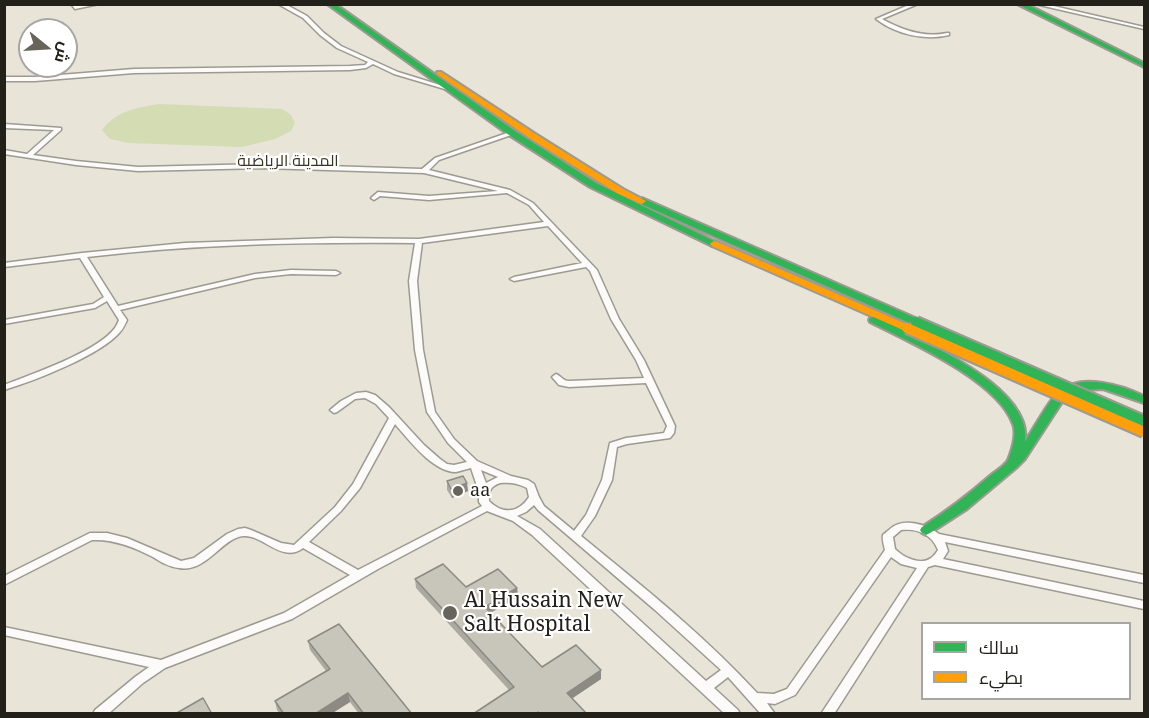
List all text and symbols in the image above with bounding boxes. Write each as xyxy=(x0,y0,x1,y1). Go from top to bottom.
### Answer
north arrow xyxy=(18,18,78,78)
text: ش xyxy=(50,40,77,66)
district label: المدينة الرياضية xyxy=(237,151,339,171)
place label: aa xyxy=(470,480,490,502)
marker: aa xyxy=(451,484,465,498)
place label: Al Hussain New Salt Hospital xyxy=(464,588,623,638)
marker: Al Hussain New Salt Hospital xyxy=(441,604,459,622)
legend xyxy=(921,622,1131,700)
text: سالك xyxy=(979,635,1019,659)
text: بطيء xyxy=(979,665,1023,689)

